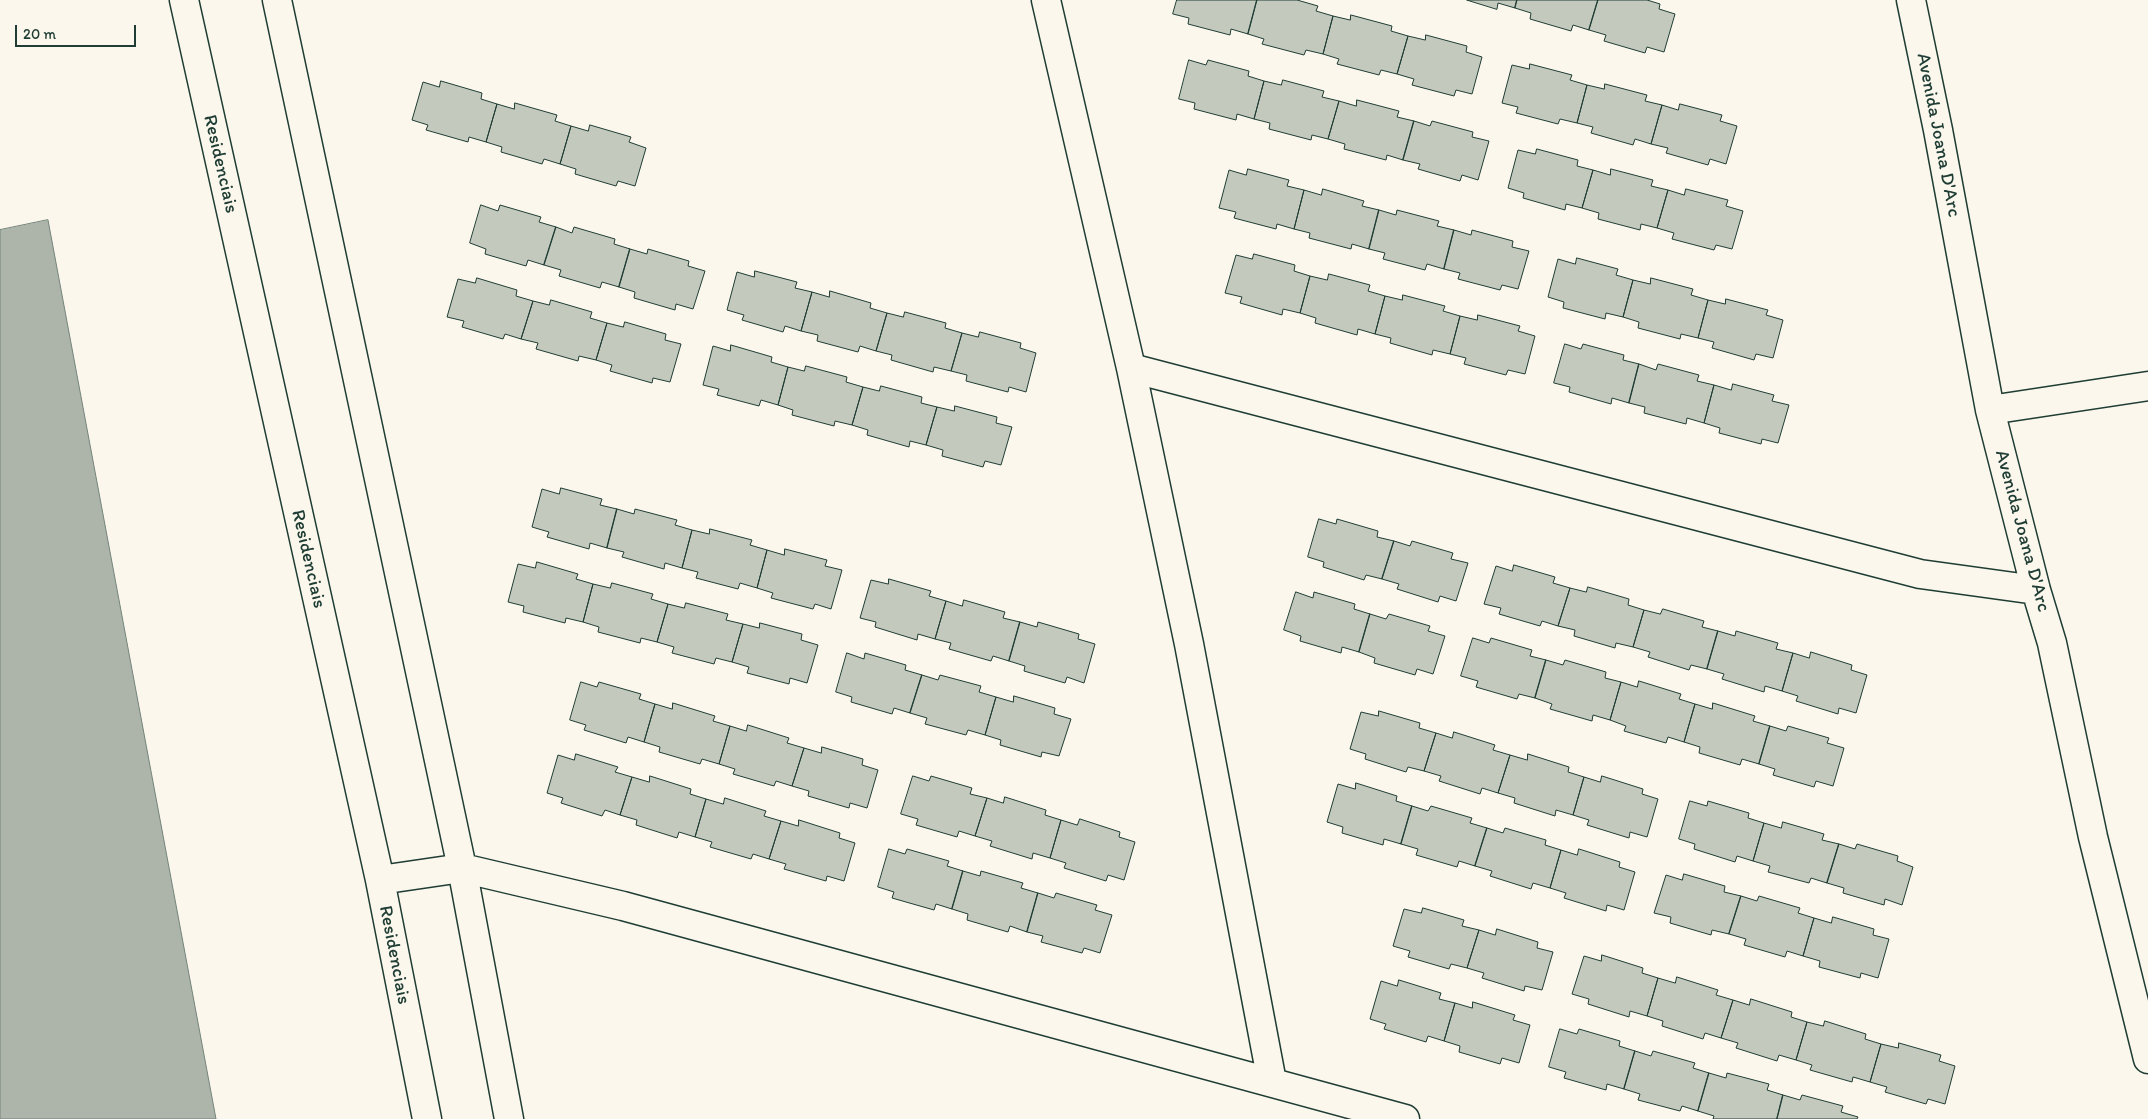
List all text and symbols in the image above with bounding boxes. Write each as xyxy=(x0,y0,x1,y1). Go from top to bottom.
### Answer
scale bar xyxy=(18,15,139,47)
text: 20 m xyxy=(23,25,56,43)
street label: Avenida Joana D'Arc xyxy=(1911,51,1965,219)
street label: Residenciais xyxy=(198,113,242,215)
street label: Avenida Joana D'Arc xyxy=(1989,448,2055,614)
street label: Residenciais xyxy=(286,508,330,610)
street label: Residenciais xyxy=(373,904,415,1006)

